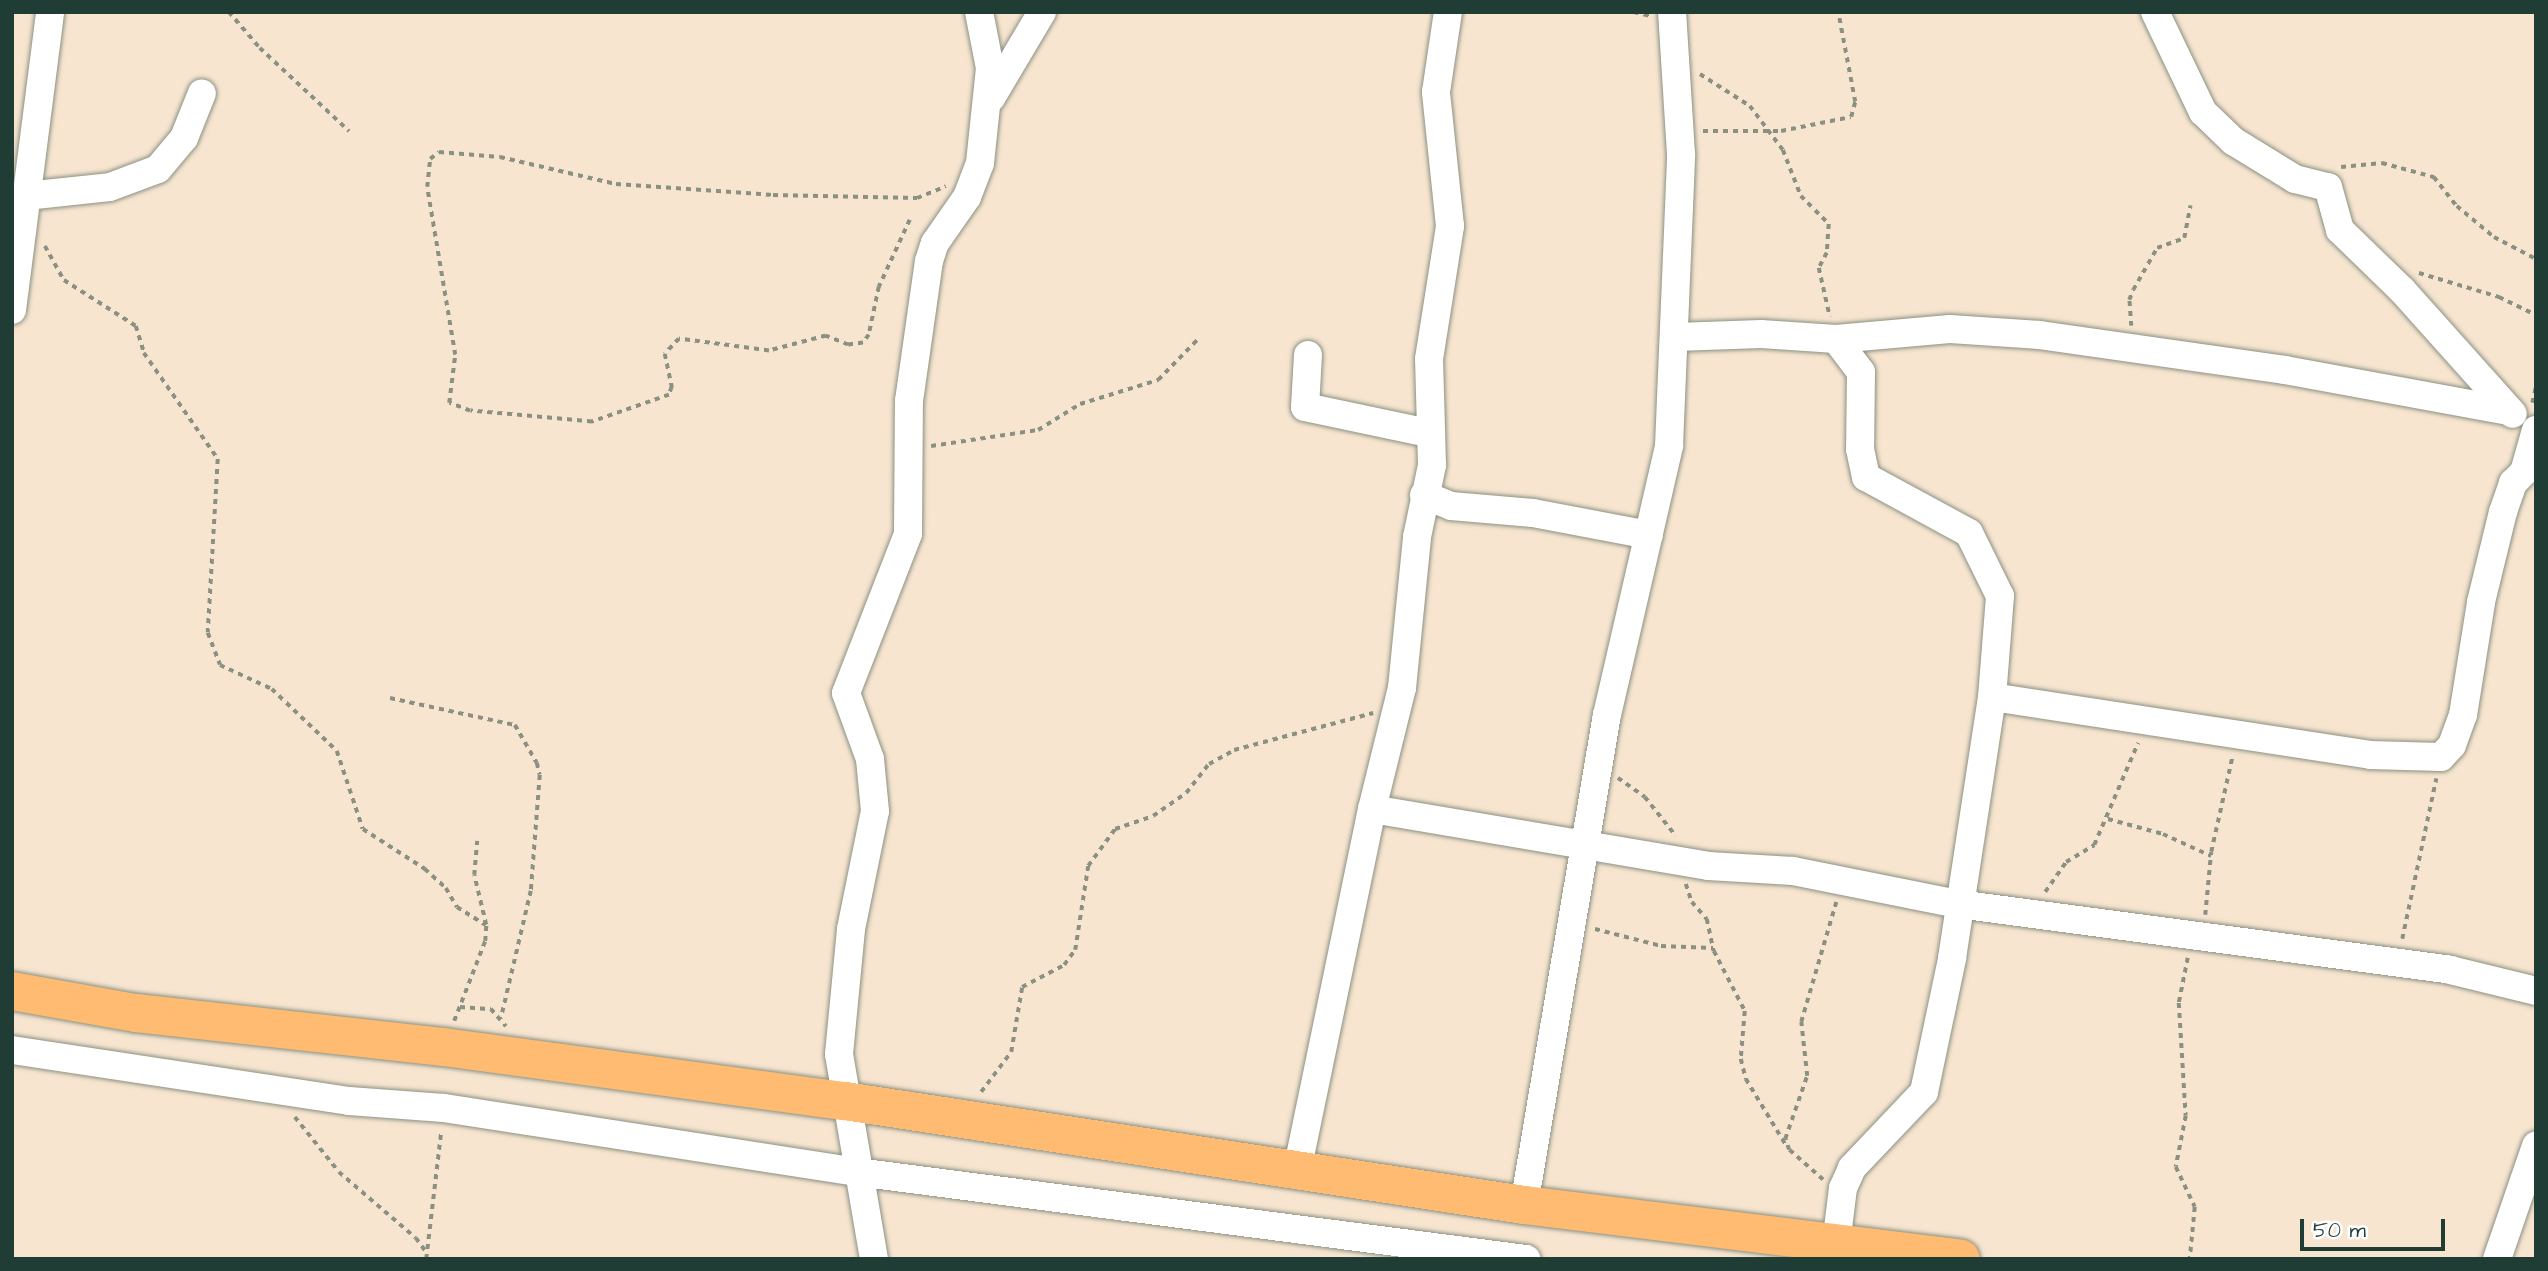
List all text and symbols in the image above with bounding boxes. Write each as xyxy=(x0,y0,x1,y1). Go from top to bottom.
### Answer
scale bar xyxy=(2303,1204,2448,1248)
text: 50 m xyxy=(2313,1216,2366,1245)

